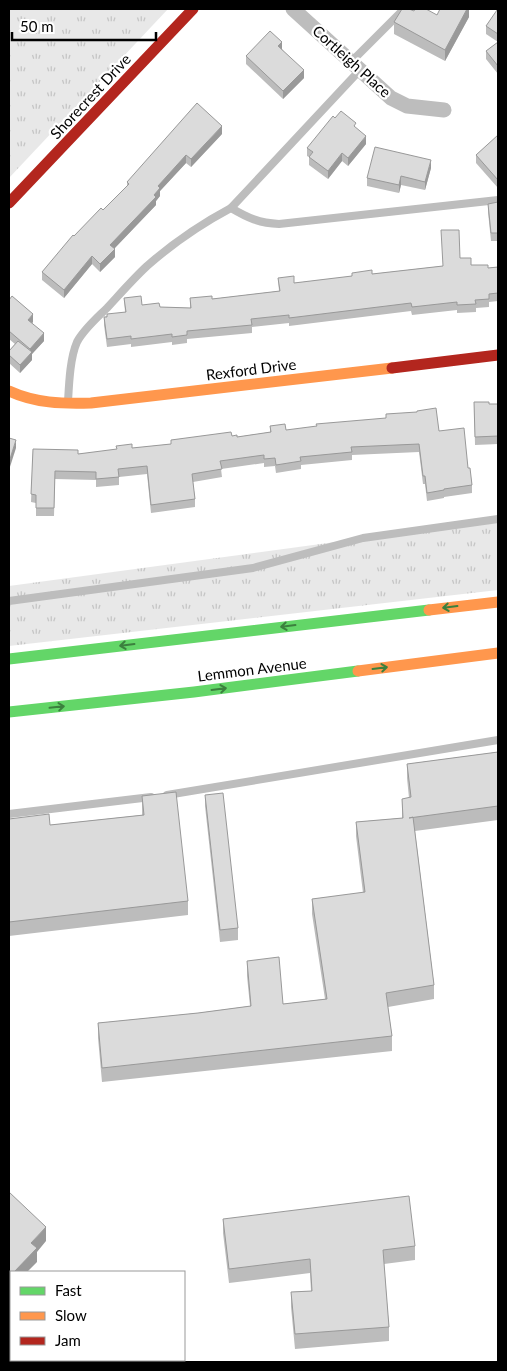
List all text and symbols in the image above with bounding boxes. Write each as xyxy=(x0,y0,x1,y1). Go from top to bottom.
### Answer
scale bar xyxy=(12,10,156,42)
text: 50 m xyxy=(20,17,54,35)
street label: Cortleigh Place xyxy=(309,21,395,101)
street label: Shorecrest Drive xyxy=(46,50,134,142)
street label: Rexford Drive xyxy=(205,355,297,383)
one-way arrow xyxy=(442,602,458,612)
one-way arrow xyxy=(281,621,297,631)
one-way arrow xyxy=(119,640,135,650)
street label: Lemmon Avenue xyxy=(196,653,308,685)
one-way arrow xyxy=(372,663,388,673)
one-way arrow xyxy=(210,684,226,694)
one-way arrow xyxy=(49,702,65,712)
legend xyxy=(10,1271,185,1361)
text: Fast xyxy=(55,1281,82,1299)
text: Slow xyxy=(55,1306,87,1324)
text: Jam xyxy=(55,1331,81,1349)

